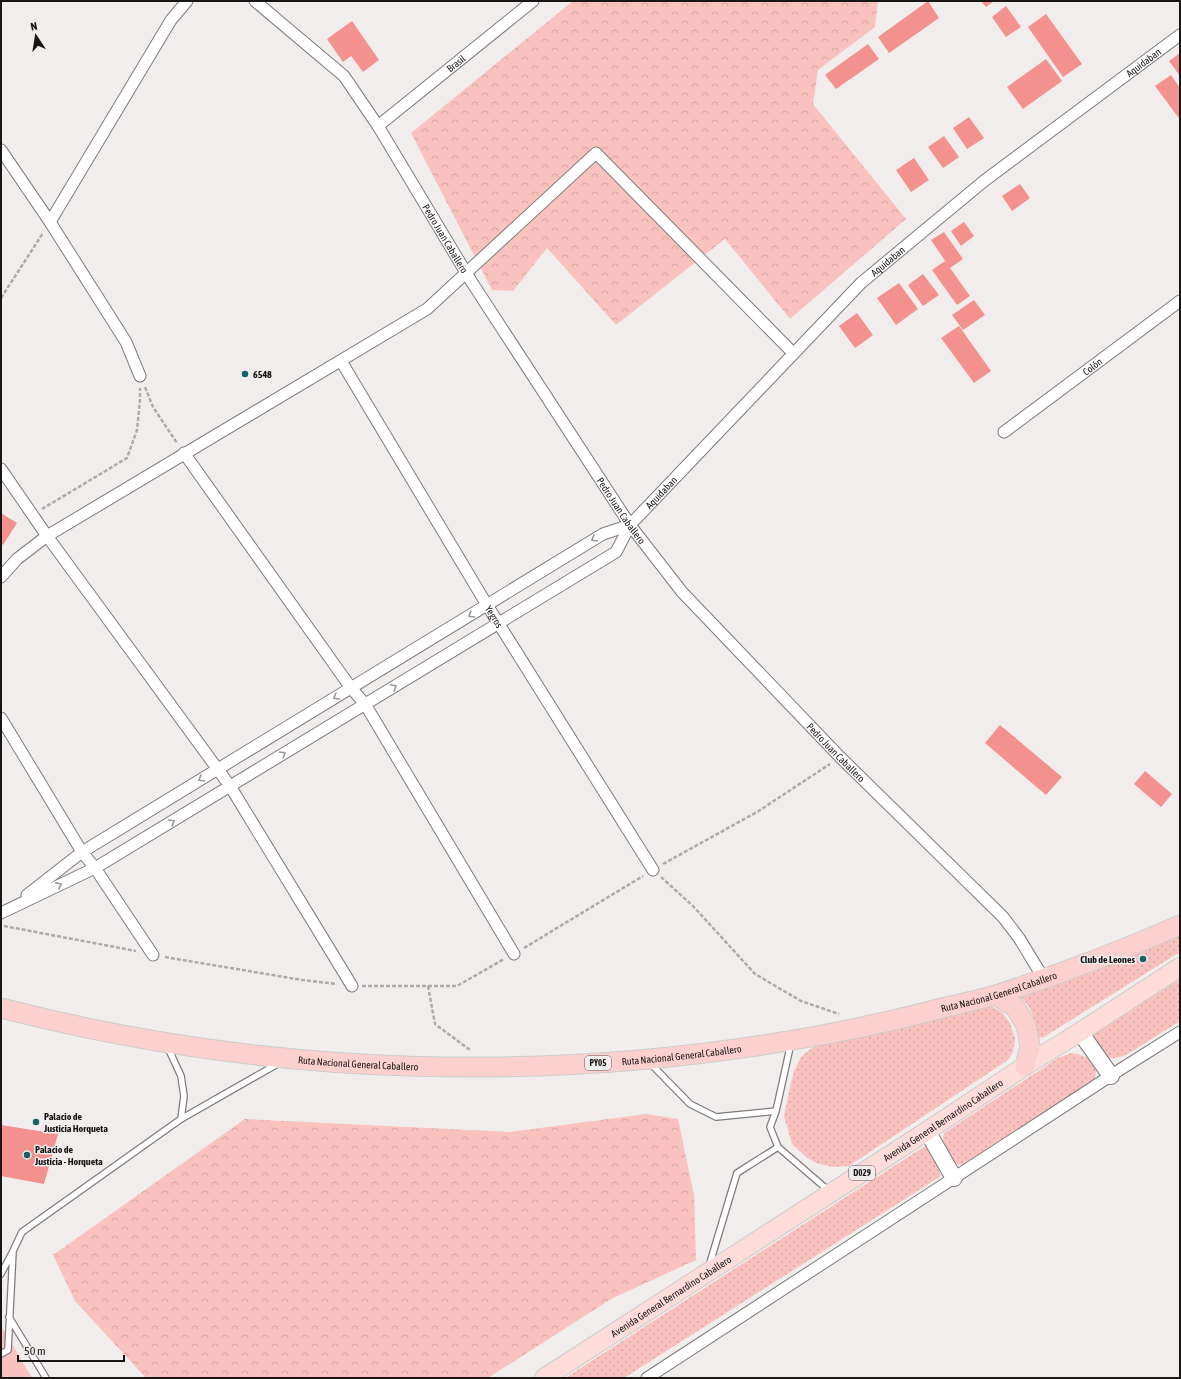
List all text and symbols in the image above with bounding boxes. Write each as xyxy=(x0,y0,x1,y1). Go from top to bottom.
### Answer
north arrow xyxy=(16,16,56,56)
text: N xyxy=(29,20,38,33)
street label: Aquidaban xyxy=(1124,46,1163,79)
street label: Brasil xyxy=(445,53,468,74)
street label: Pedro Juan Caballero xyxy=(420,202,470,275)
street label: Aquidaban xyxy=(869,244,907,279)
street label: Colón xyxy=(1081,356,1104,378)
marker: 6548 xyxy=(240,369,250,379)
place label: 6548 xyxy=(253,369,272,380)
street label: Aquidaban xyxy=(643,474,680,511)
street label: Pedro Juan Caballero xyxy=(594,475,648,546)
one-way arrow xyxy=(591,535,598,542)
street label: Yegros xyxy=(483,604,505,630)
one-way arrow xyxy=(468,610,475,617)
one-way arrow xyxy=(390,684,397,691)
one-way arrow xyxy=(333,692,340,700)
street label: Pedro Juan Caballero xyxy=(804,721,867,785)
one-way arrow xyxy=(279,751,286,759)
one-way arrow xyxy=(198,775,205,782)
one-way arrow xyxy=(168,819,175,826)
one-way arrow xyxy=(54,882,62,890)
place label: Club de Leones xyxy=(1080,954,1135,965)
marker: Club de Leones xyxy=(1138,954,1148,964)
street label: Ruta Nacional General Caballero xyxy=(940,970,1059,1014)
street label: Ruta Nacional General Caballero xyxy=(621,1043,742,1067)
street label: Ruta Nacional General Caballero xyxy=(298,1054,419,1072)
road number: PY05 xyxy=(585,1056,611,1070)
street label: Avenida General Bernardino Caballero xyxy=(881,1077,1005,1164)
place label: Palacio de Justicia Horqueta xyxy=(43,1111,108,1134)
marker: Palacio de Justicia Horqueta xyxy=(31,1117,41,1127)
place label: Palacio de Justicia - Horqueta xyxy=(34,1144,103,1167)
marker: Palacio de Justicia - Horqueta xyxy=(22,1150,32,1160)
road number: D029 xyxy=(849,1166,875,1180)
street label: Avenida General Bernardino Caballero xyxy=(609,1254,734,1339)
scale bar xyxy=(18,1337,124,1363)
text: 50 m xyxy=(24,1344,46,1358)

